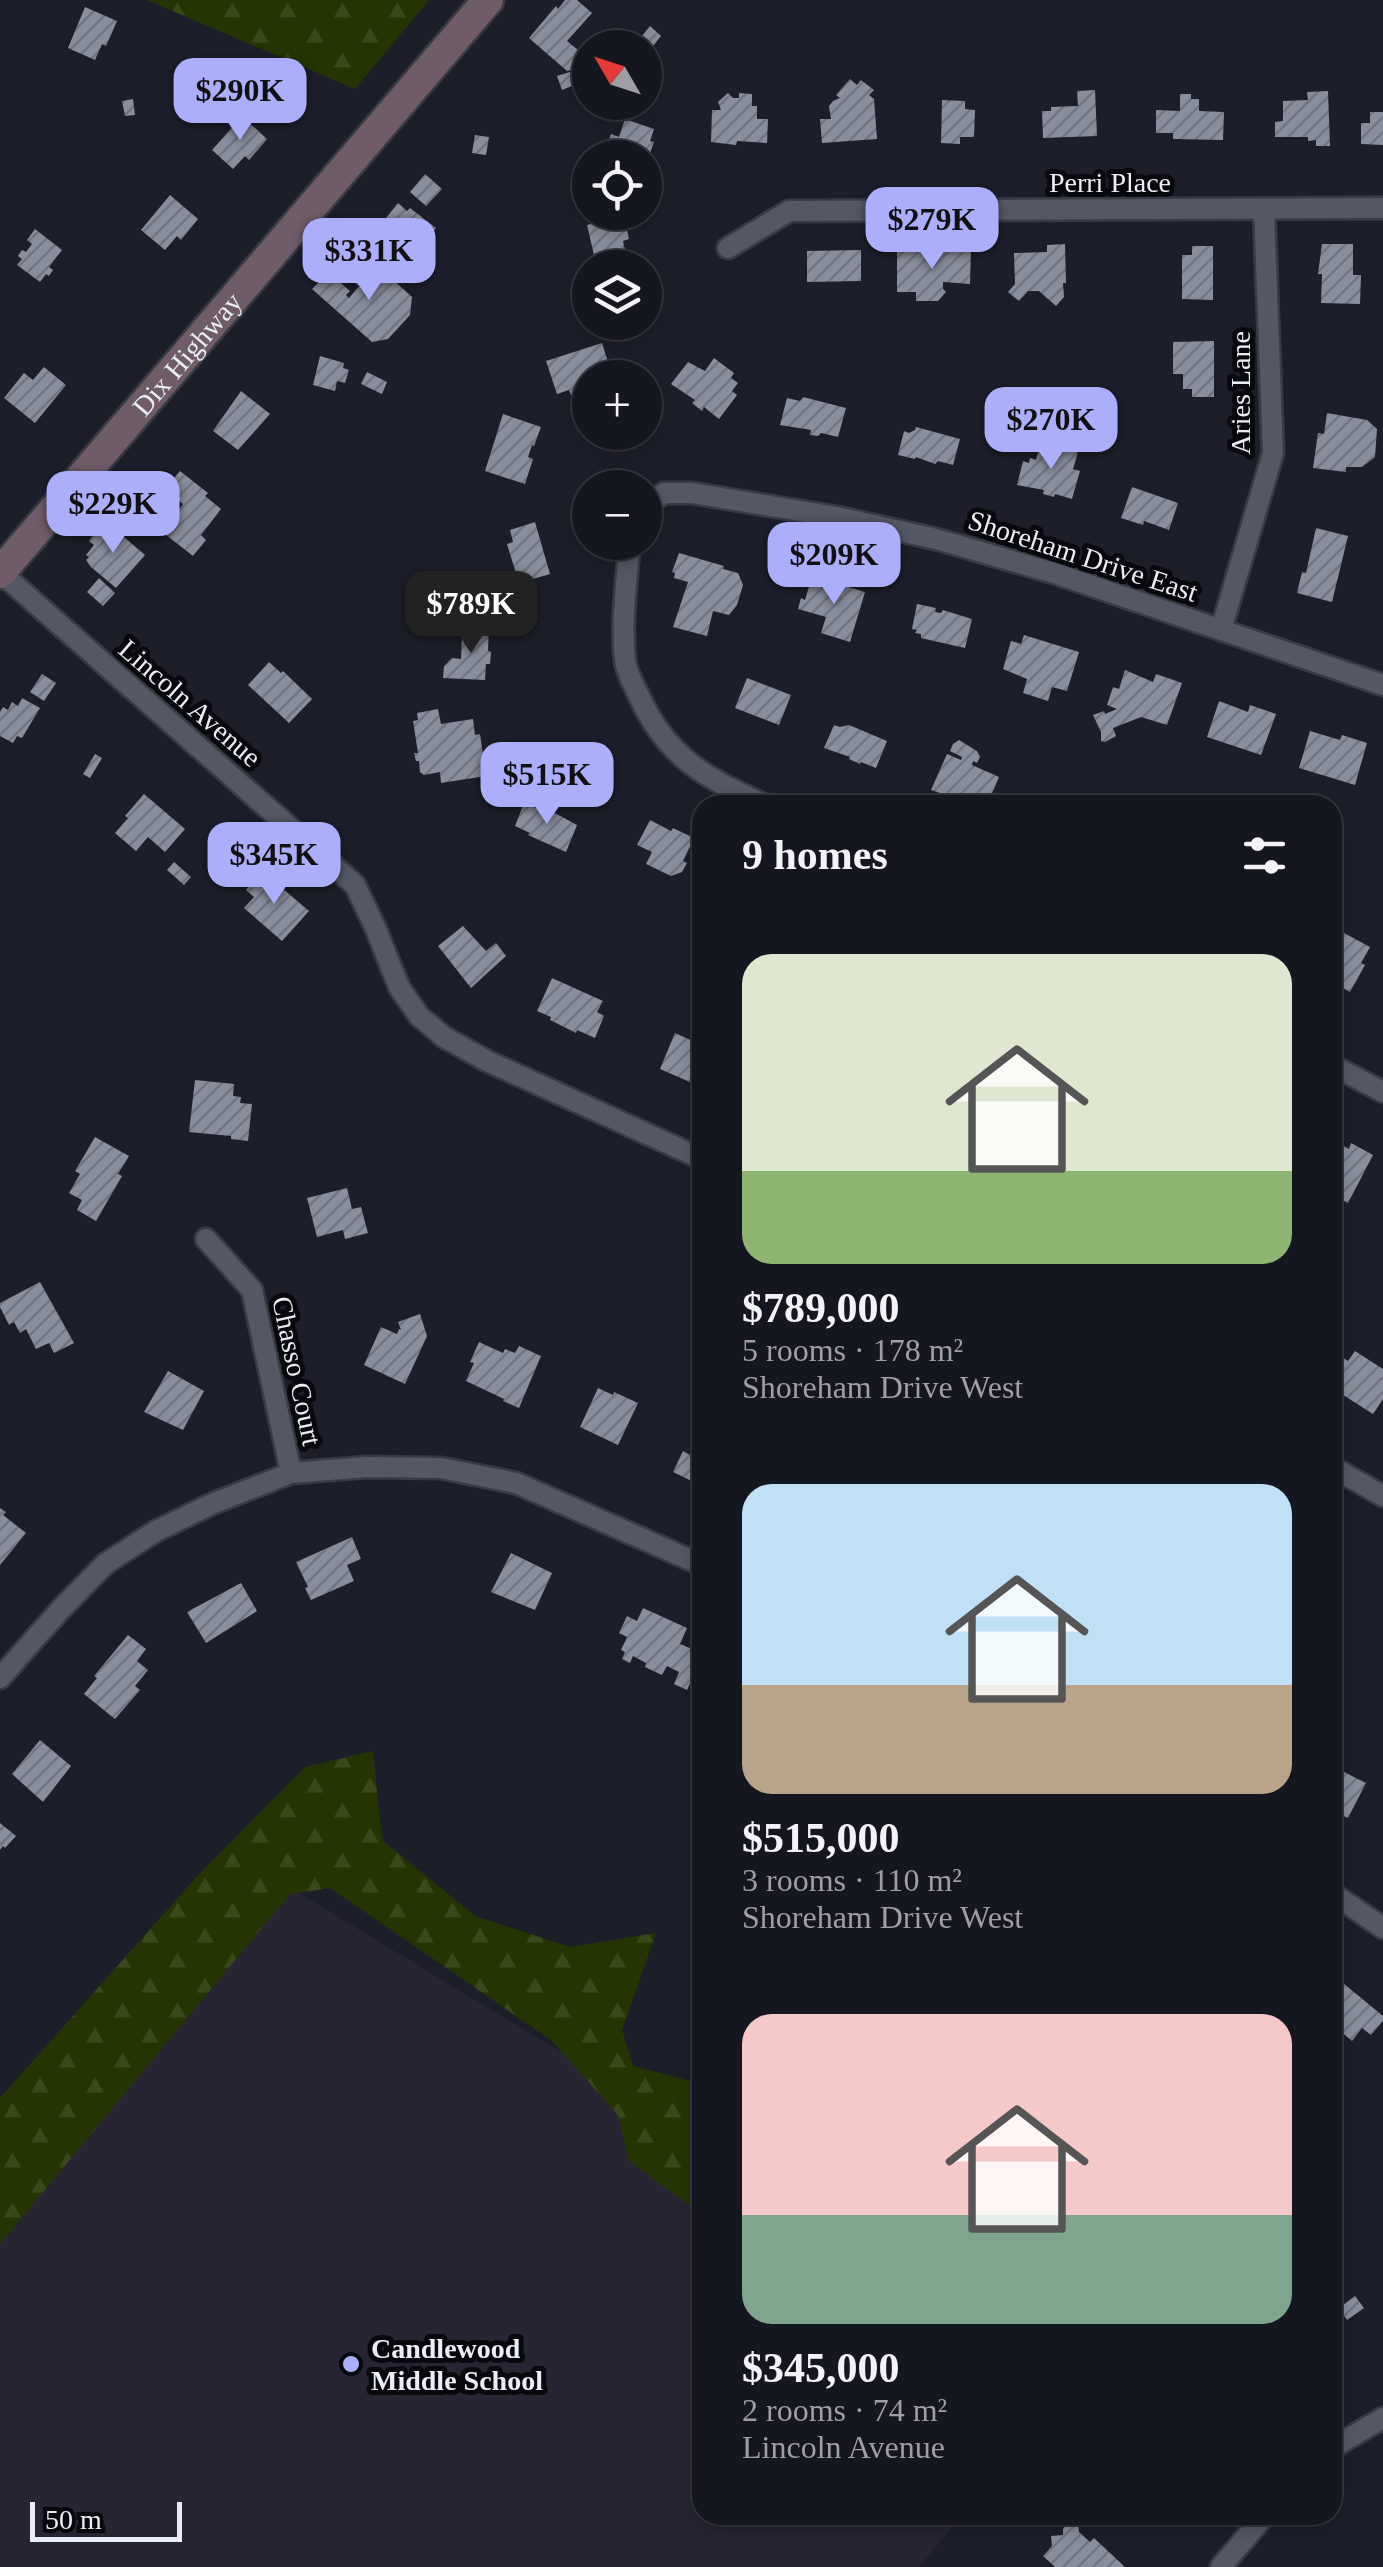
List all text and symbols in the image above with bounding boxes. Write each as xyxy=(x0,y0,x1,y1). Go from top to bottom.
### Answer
north arrow xyxy=(572,30,662,120)
map controls xyxy=(572,30,662,560)
pin: $290K xyxy=(170,58,310,143)
text: $290K xyxy=(196,72,284,108)
button: locate xyxy=(572,140,662,230)
street label: Perri Place xyxy=(1049,167,1171,198)
pin: $279K xyxy=(862,187,1002,272)
text: $279K xyxy=(888,201,976,237)
pin: $331K xyxy=(299,218,439,303)
text: $331K xyxy=(325,232,413,268)
button: layers xyxy=(572,250,662,340)
street label: Dix Highway xyxy=(126,286,248,422)
street label: Aries Lane xyxy=(1225,331,1256,455)
button: + xyxy=(572,360,662,450)
pin: $270K xyxy=(981,387,1121,472)
text: $270K xyxy=(1007,401,1095,437)
button: − xyxy=(572,470,662,560)
pin: $229K xyxy=(43,471,183,556)
text: $229K xyxy=(69,485,157,521)
street label: Shoreham Drive East xyxy=(964,504,1202,608)
pin: $209K xyxy=(764,522,904,607)
text: $209K xyxy=(790,536,878,572)
pin: $789K xyxy=(401,571,541,656)
text: $789K xyxy=(427,585,515,621)
street label: Lincoln Avenue xyxy=(113,633,267,773)
pin: $515K xyxy=(477,742,617,827)
text: $515K xyxy=(503,756,591,792)
pin: $345K xyxy=(204,822,344,907)
icon: filters xyxy=(1237,828,1292,883)
text: 9 homes xyxy=(742,832,888,878)
text: $345K xyxy=(230,836,318,872)
icon: home xyxy=(927,1019,1107,1199)
text: $789,000 xyxy=(742,1285,900,1331)
street label: Chasso Court xyxy=(266,1294,328,1449)
text: 5 rooms · 178 m² xyxy=(742,1332,963,1368)
text: Shoreham Drive West xyxy=(742,1369,1023,1405)
icon: home xyxy=(927,1549,1107,1729)
text: $515,000 xyxy=(742,1815,900,1861)
text: 3 rooms · 110 m² xyxy=(742,1862,962,1898)
text: Shoreham Drive West xyxy=(742,1899,1023,1935)
icon: home xyxy=(927,2079,1107,2259)
place label: Candlewood Middle School xyxy=(371,2333,543,2396)
text: $345,000 xyxy=(742,2345,900,2391)
marker: Candlewood Middle School xyxy=(340,2353,362,2375)
text: 2 rooms · 74 m² xyxy=(742,2392,947,2428)
text: Lincoln Avenue xyxy=(742,2429,945,2465)
scale bar xyxy=(30,2497,182,2542)
text: 50 m xyxy=(45,2504,102,2535)

